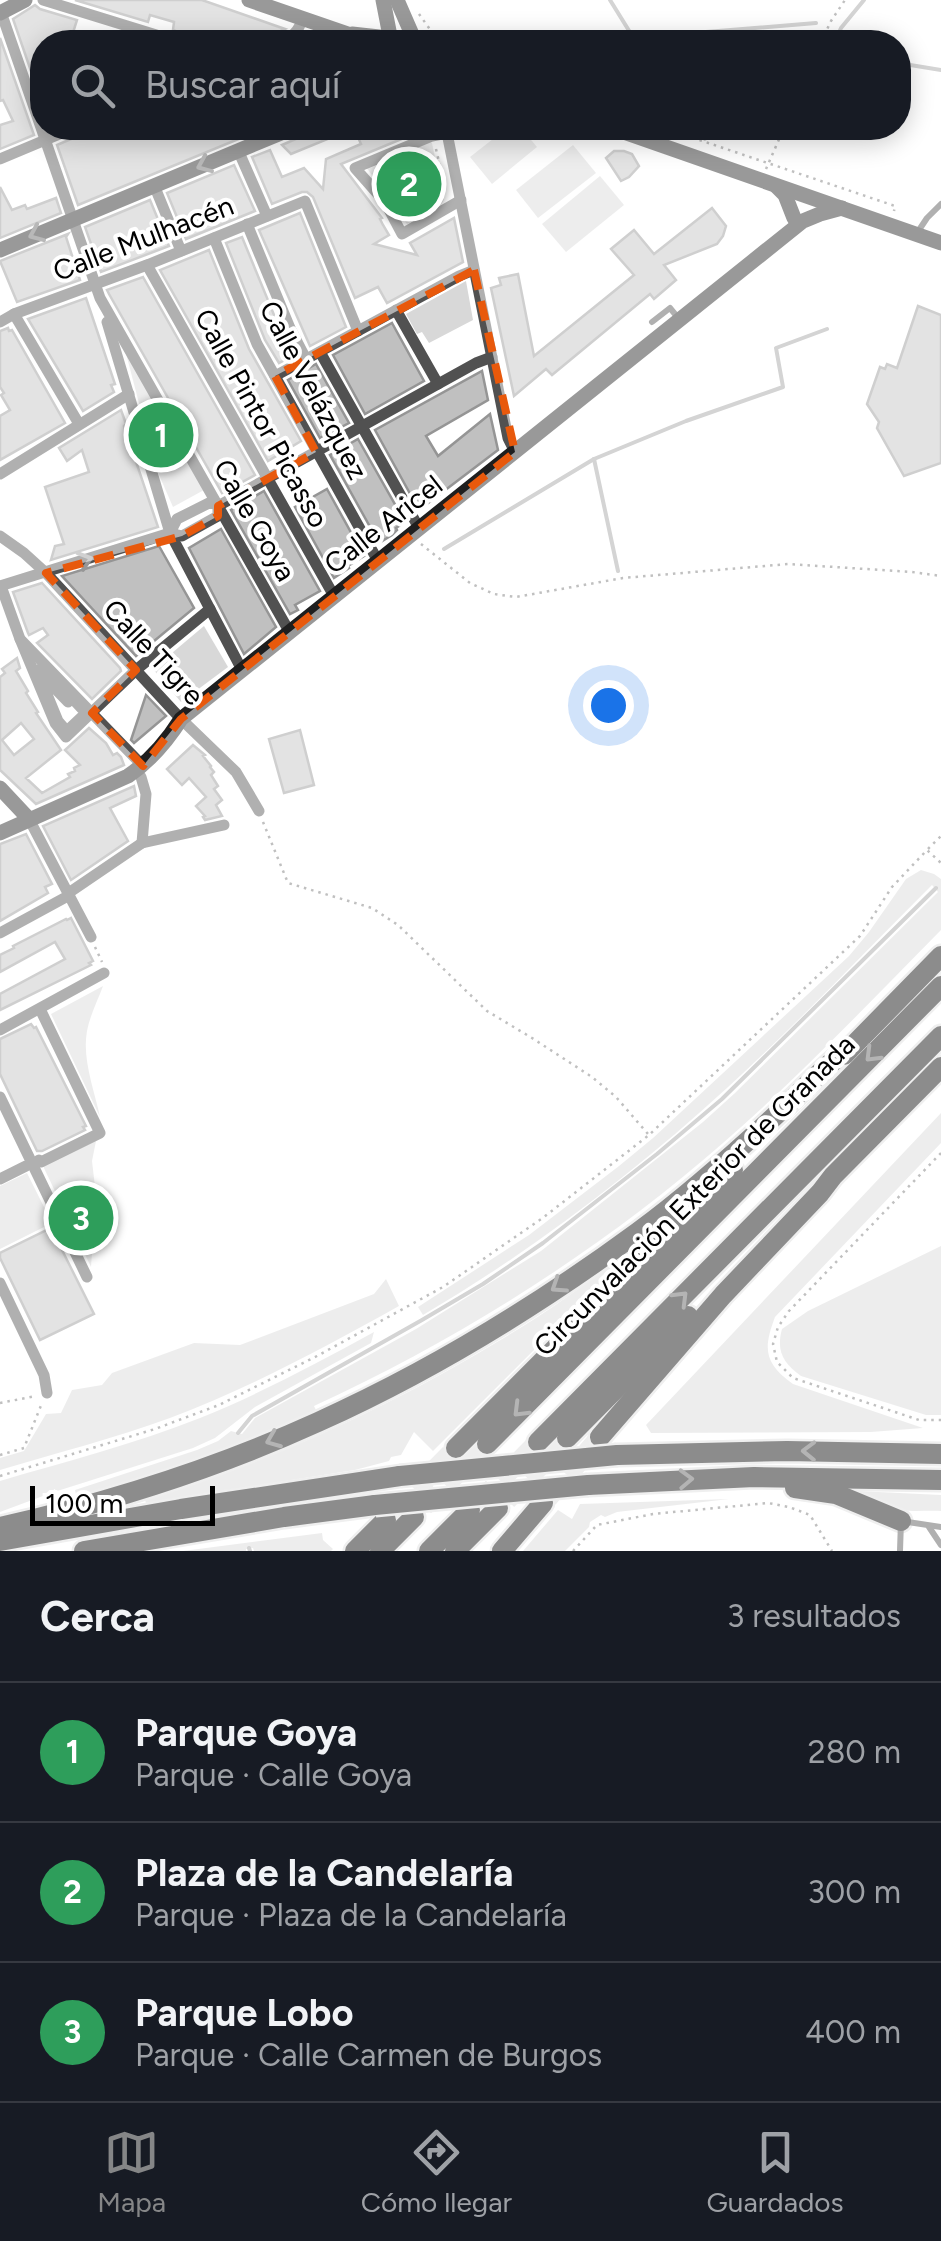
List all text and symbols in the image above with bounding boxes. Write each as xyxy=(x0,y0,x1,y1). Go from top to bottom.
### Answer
search box xyxy=(30,30,911,140)
icon: search xyxy=(65,58,120,113)
text: Buscar aquí xyxy=(145,62,341,108)
pin: 2 xyxy=(376,146,442,222)
one-way arrow xyxy=(196,153,214,173)
street label: Calle Mulhacén xyxy=(48,188,238,288)
one-way arrow xyxy=(29,223,46,243)
street label: Calle Velázquez xyxy=(253,295,375,485)
street label: Calle Pintor Picasso xyxy=(188,303,336,533)
pin: 1 xyxy=(128,398,194,472)
street label: Calle Goya xyxy=(207,453,303,587)
street label: Calle Aricel xyxy=(317,467,449,581)
one-way arrow xyxy=(76,551,93,572)
street label: Calle Tigre xyxy=(97,592,211,712)
your location xyxy=(583,680,634,731)
street label: Circunvalación Exterior de Granada xyxy=(526,1027,862,1363)
one-way arrow xyxy=(866,1043,884,1061)
pin: 3 xyxy=(48,1180,114,1256)
one-way arrow xyxy=(551,1274,569,1293)
one-way arrow xyxy=(669,1291,687,1309)
one-way arrow xyxy=(514,1398,532,1416)
one-way arrow xyxy=(265,1429,282,1449)
one-way arrow xyxy=(800,1440,816,1462)
one-way arrow xyxy=(678,1469,694,1490)
scale bar xyxy=(30,1481,215,1526)
text: 100 m xyxy=(45,1486,123,1520)
text: Cerca xyxy=(40,1591,155,1642)
text: 3 resultados xyxy=(727,1597,901,1635)
text: Parque Goya xyxy=(135,1710,357,1756)
text: 1 xyxy=(66,1733,79,1771)
text: 280 m xyxy=(808,1733,901,1771)
text: Parque · Calle Goya xyxy=(135,1756,412,1794)
text: Plaza de la Candelaría xyxy=(135,1850,514,1896)
text: 2 xyxy=(63,1873,82,1911)
text: 300 m xyxy=(807,1873,901,1911)
text: Parque · Plaza de la Candelaría xyxy=(135,1896,567,1934)
text: Parque Lobo xyxy=(135,1990,354,2036)
text: 3 xyxy=(64,2013,81,2051)
text: 400 m xyxy=(805,2013,901,2051)
text: Parque · Calle Carmen de Burgos xyxy=(135,2036,602,2074)
tab: Mapa xyxy=(97,2125,166,2219)
tab: Cómo llegar xyxy=(361,2125,512,2219)
tab: Guardados xyxy=(707,2125,844,2219)

